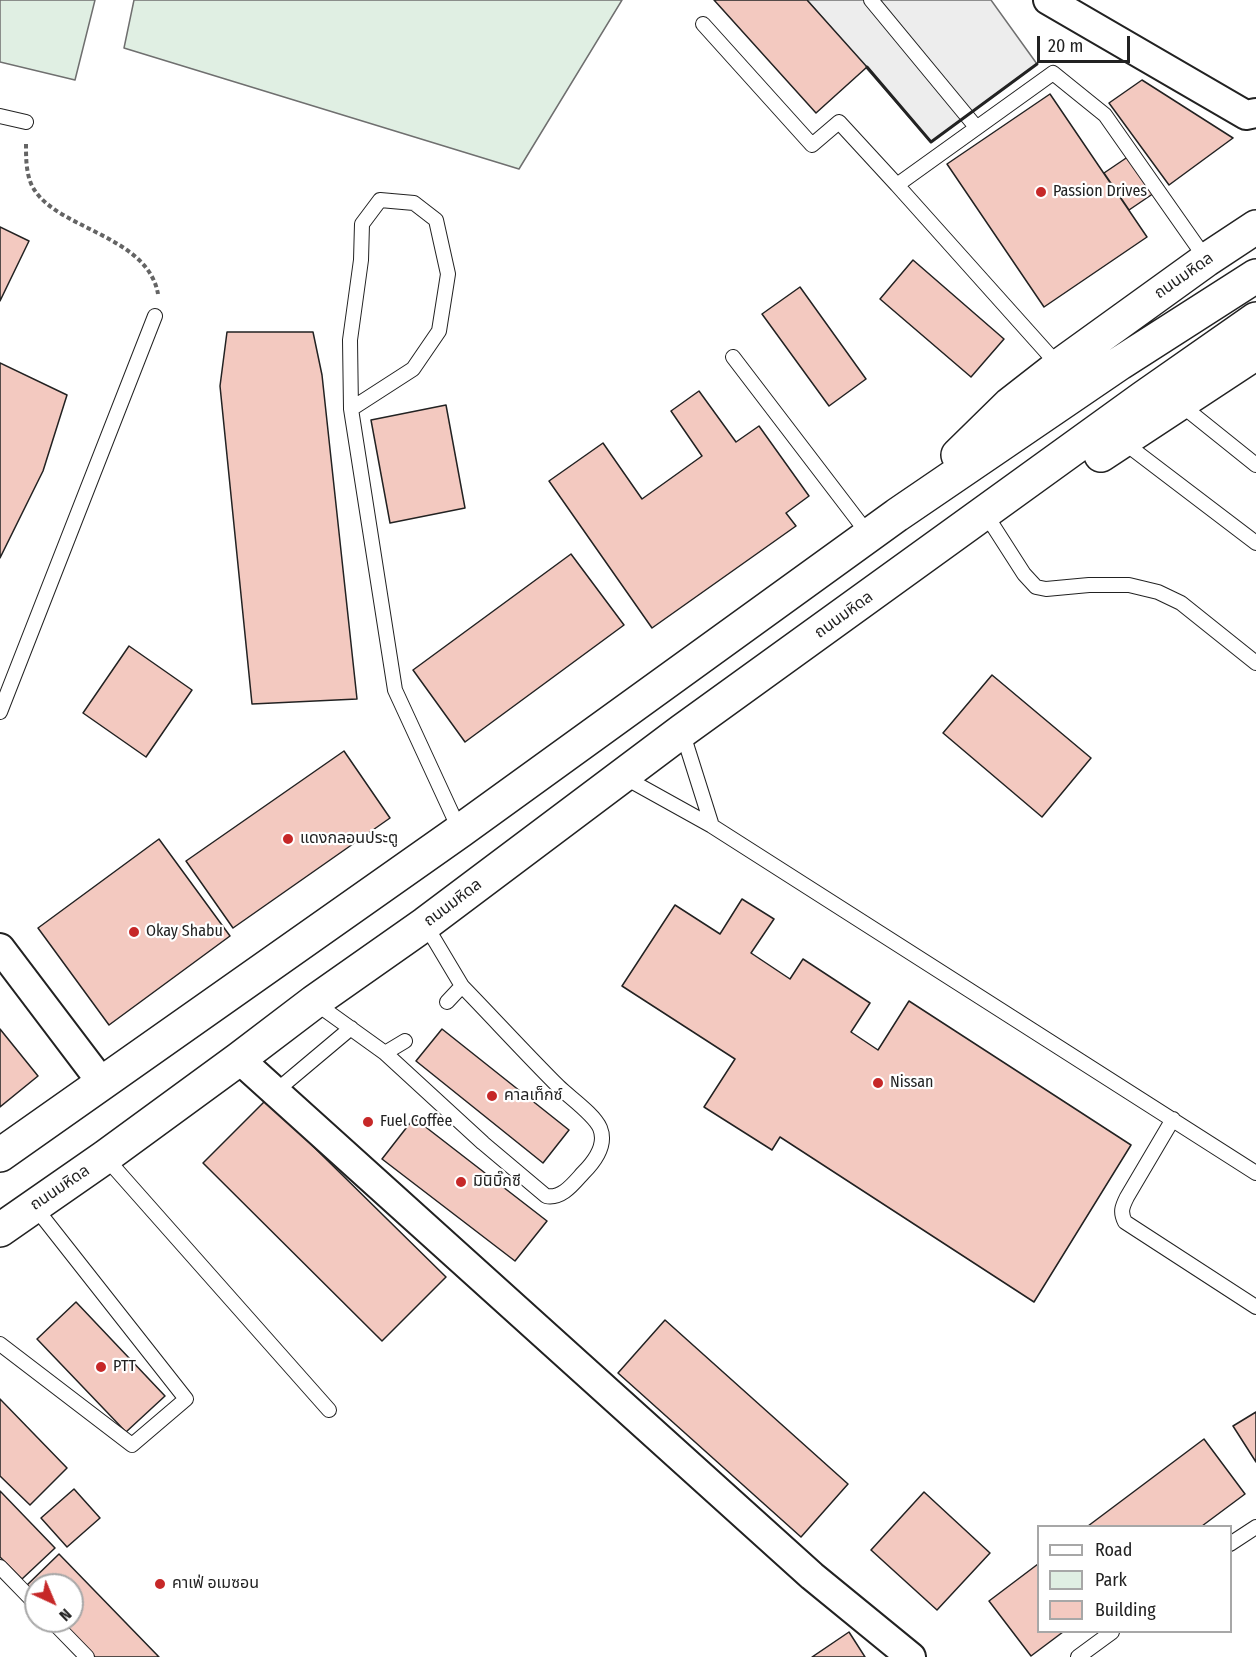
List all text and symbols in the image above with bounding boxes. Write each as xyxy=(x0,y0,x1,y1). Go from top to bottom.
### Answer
scale bar xyxy=(1040,24,1133,62)
text: 20 m xyxy=(1048,35,1083,57)
place label: Passion Drives xyxy=(1053,182,1147,202)
marker: Passion Drives xyxy=(1034,185,1048,199)
street label: ถนนมหิดล xyxy=(1151,249,1217,303)
street label: ถนนมหิดล xyxy=(811,587,877,643)
place label: แดงกลอนประตู xyxy=(300,829,398,849)
marker: แดงกลอนประตู xyxy=(281,832,295,846)
street label: ถนนมหิดล xyxy=(420,875,486,931)
place label: Okay Shabu xyxy=(146,922,223,942)
marker: Okay Shabu xyxy=(127,925,141,939)
place label: Nissan xyxy=(890,1073,933,1093)
marker: Nissan xyxy=(871,1076,885,1090)
place label: คาลเท็กซ์ xyxy=(504,1086,562,1106)
marker: คาลเท็กซ์ xyxy=(485,1089,499,1103)
place label: Fuel Coffee xyxy=(380,1112,452,1132)
marker: Fuel Coffee xyxy=(361,1115,375,1129)
street label: ถนนมหิดล xyxy=(27,1161,93,1215)
place label: มินิบิ๊กซี xyxy=(473,1172,521,1192)
marker: มินิบิ๊กซี xyxy=(454,1175,468,1189)
place label: PTT xyxy=(113,1357,136,1377)
marker: PTT xyxy=(94,1360,108,1374)
legend xyxy=(1037,1525,1232,1633)
text: Road xyxy=(1095,1539,1132,1561)
text: Park xyxy=(1095,1569,1127,1591)
north arrow xyxy=(24,1573,84,1633)
place label: คาเฟ่ อเมซอน xyxy=(172,1574,259,1594)
marker: คาเฟ่ อเมซอน xyxy=(153,1577,167,1591)
text: Building xyxy=(1095,1599,1156,1621)
text: N xyxy=(55,1605,76,1625)

